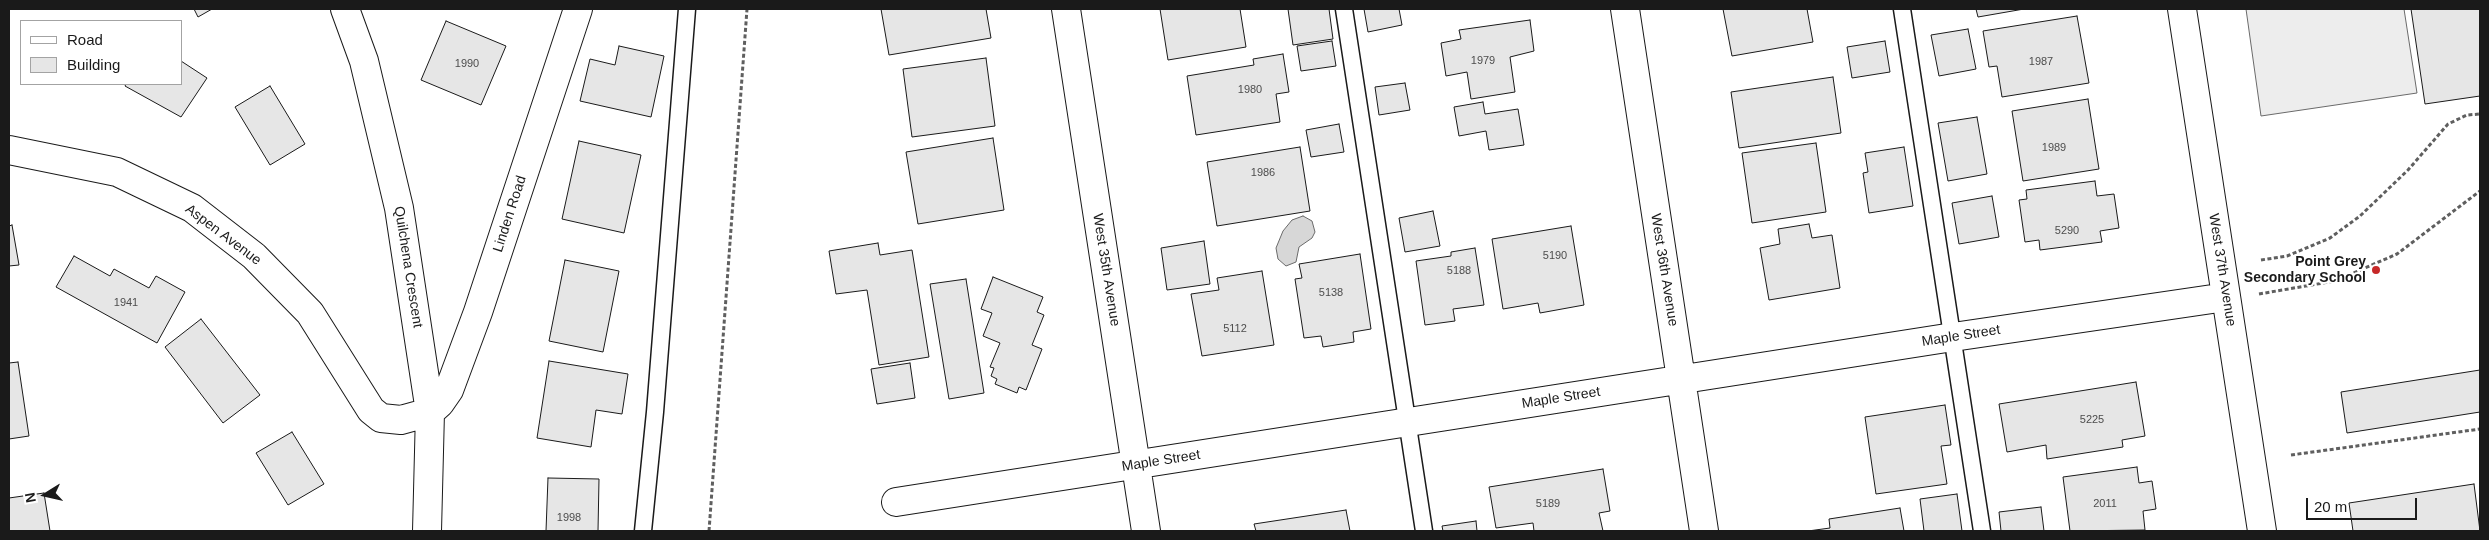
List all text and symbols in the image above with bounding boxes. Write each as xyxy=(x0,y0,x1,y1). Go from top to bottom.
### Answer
legend xyxy=(20,20,182,85)
text: Road xyxy=(67,31,103,48)
house number: 1979 xyxy=(1471,54,1495,68)
house number: 1987 xyxy=(2029,55,2053,69)
text: Building xyxy=(67,56,120,73)
house number: 1990 xyxy=(455,57,479,71)
house number: 1980 xyxy=(1238,83,1262,97)
house number: 1989 xyxy=(2042,141,2066,155)
house number: 1986 xyxy=(1251,166,1275,180)
street label: Linden Road xyxy=(490,174,530,254)
street label: Aspen Avenue xyxy=(182,201,264,269)
street label: Quilchena Crescent xyxy=(390,205,426,329)
street label: West 35th Avenue xyxy=(1089,212,1123,328)
street label: West 36th Avenue xyxy=(1647,212,1681,328)
street label: West 37th Avenue xyxy=(2205,212,2239,328)
house number: 5290 xyxy=(2055,224,2079,238)
house number: 5190 xyxy=(1543,249,1567,263)
place label: Point Grey Secondary School xyxy=(2244,254,2366,286)
house number: 5188 xyxy=(1447,264,1471,278)
marker: Point Grey Secondary School xyxy=(2370,264,2382,276)
house number: 5138 xyxy=(1319,286,1343,300)
house number: 1941 xyxy=(114,296,138,310)
street label: Maple Street xyxy=(1920,321,2002,351)
house number: 5112 xyxy=(1223,322,1247,336)
street label: Maple Street xyxy=(1520,383,1602,413)
house number: 5225 xyxy=(2080,413,2104,427)
street label: Maple Street xyxy=(1120,446,1202,476)
north arrow xyxy=(20,470,70,520)
scale bar xyxy=(2309,488,2420,520)
text: N xyxy=(21,491,39,504)
house number: 5189 xyxy=(1536,497,1560,511)
house number: 2011 xyxy=(2093,497,2117,511)
text: 20 m xyxy=(2314,498,2347,515)
house number: 1998 xyxy=(557,511,581,525)

